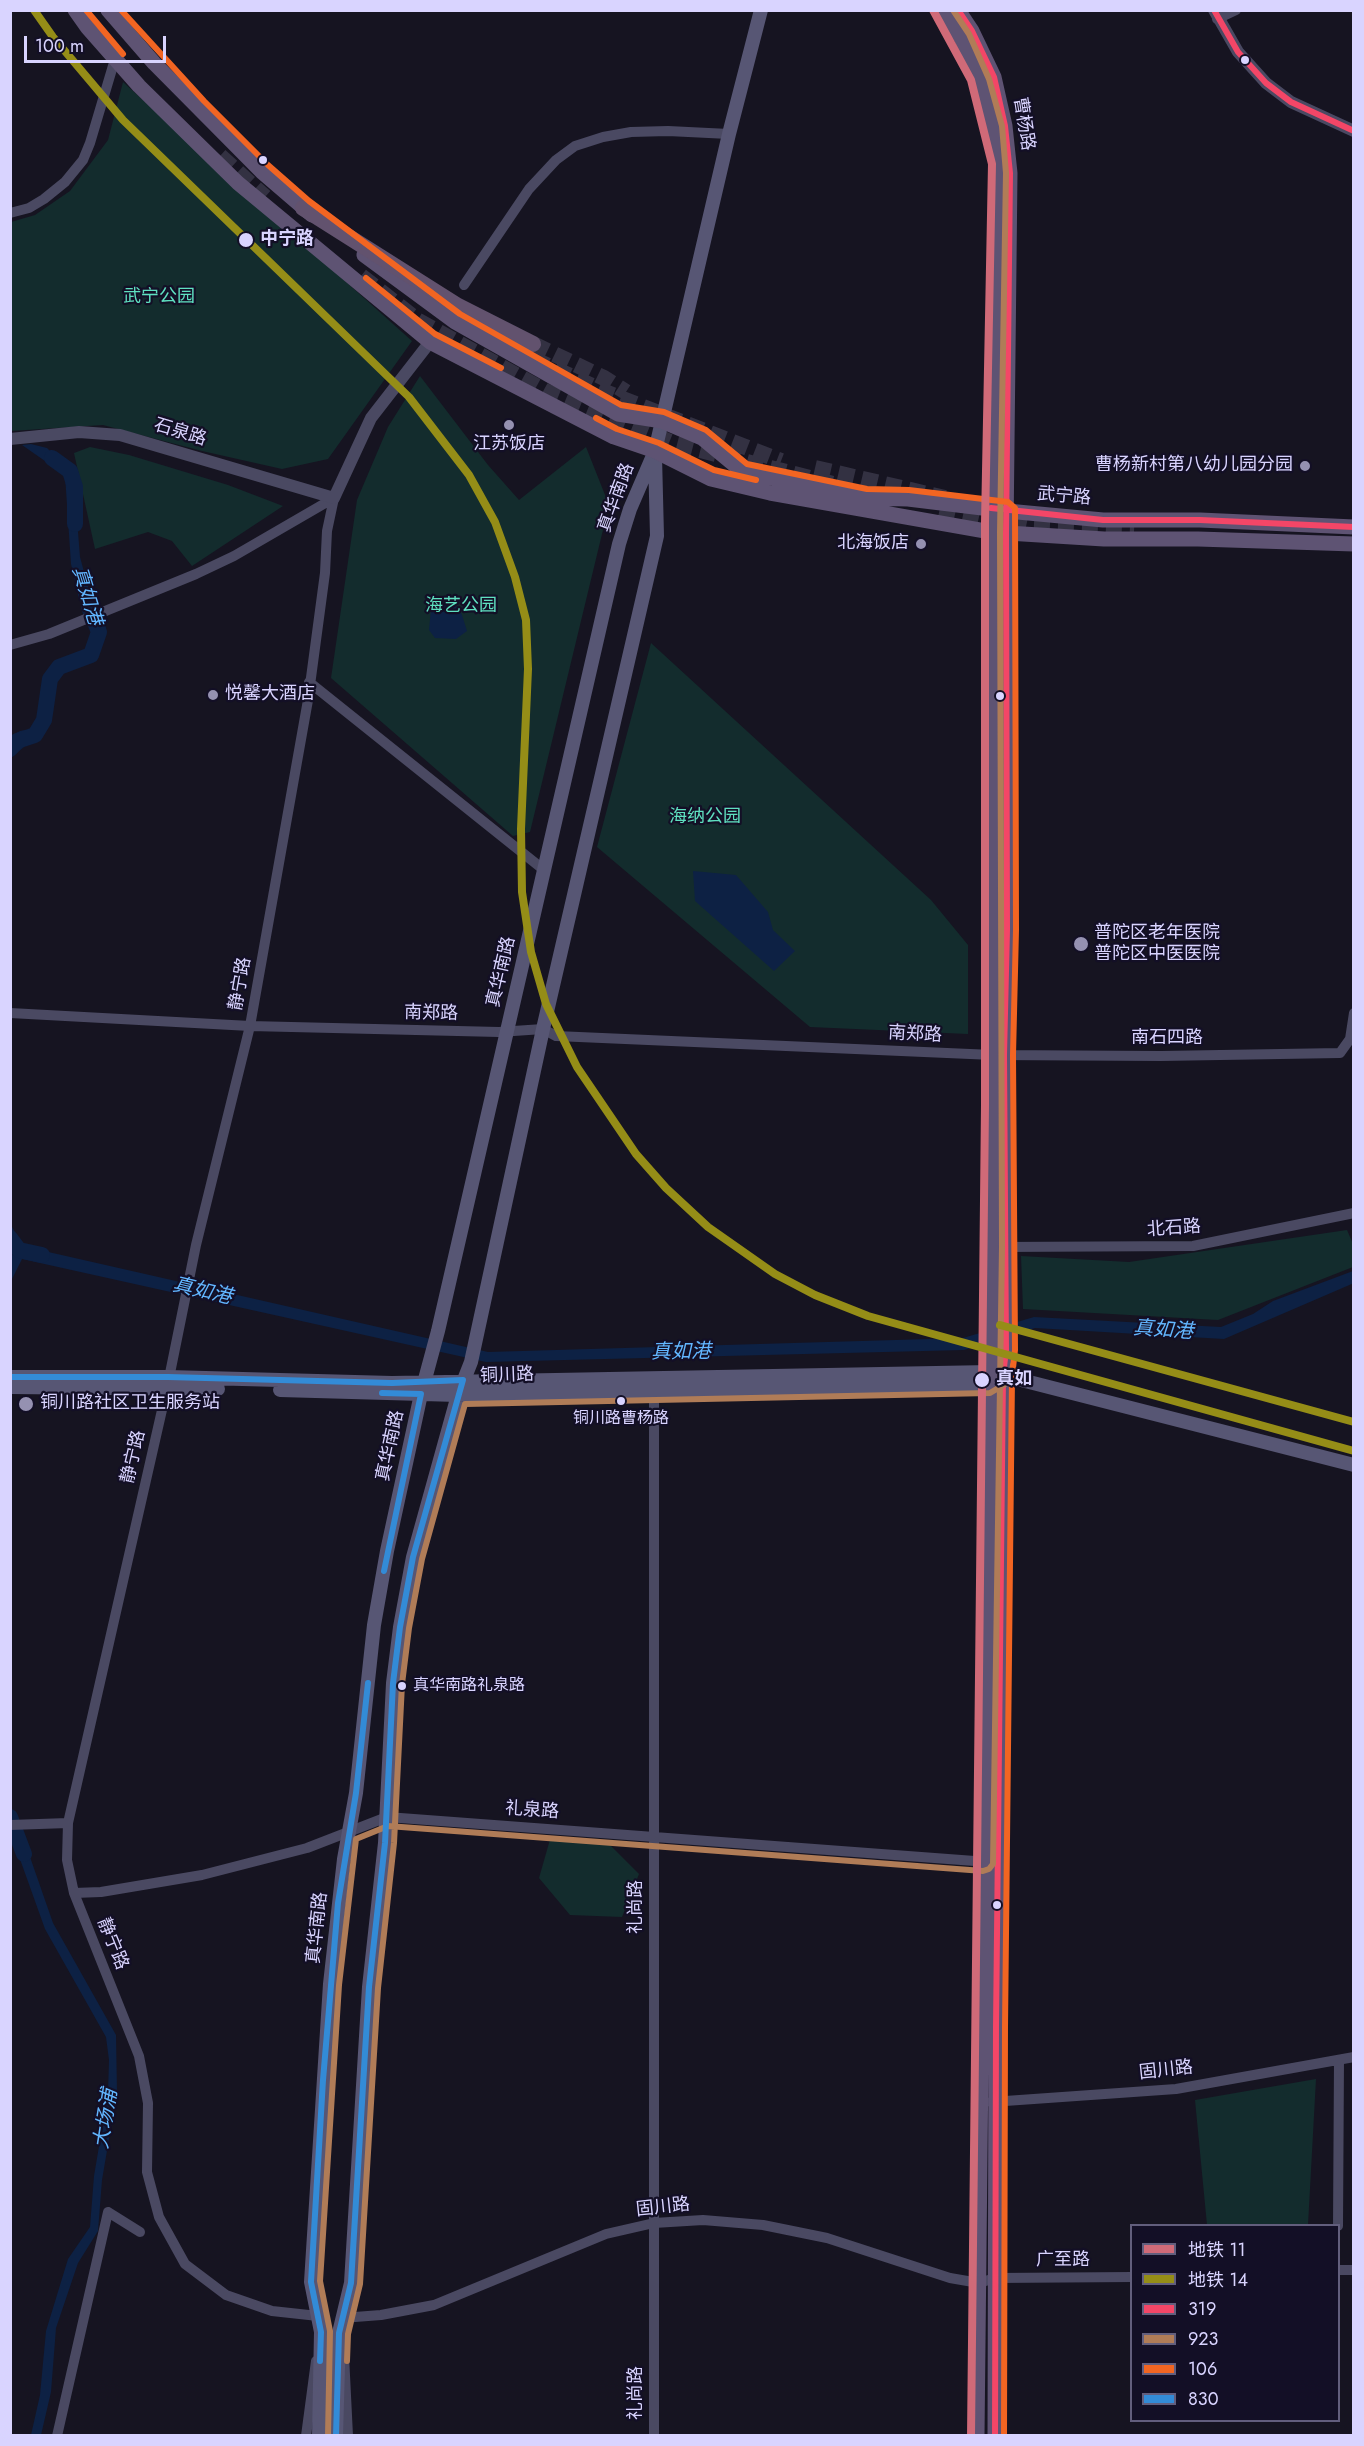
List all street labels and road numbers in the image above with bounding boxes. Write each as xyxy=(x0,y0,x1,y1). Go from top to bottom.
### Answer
street label: 曹杨路 xyxy=(1008,96,1038,152)
street label: 石泉路 xyxy=(151,415,209,451)
street label: 真华南路 xyxy=(595,460,639,536)
street label: 武宁路 xyxy=(1036,484,1092,510)
street label: 真华南路 xyxy=(483,934,521,1010)
street label: 静宁路 xyxy=(226,956,256,1012)
street label: 南郑路 xyxy=(404,1003,458,1025)
street label: 南郑路 xyxy=(887,1023,943,1047)
street label: 南石四路 xyxy=(1131,1028,1203,1050)
street label: 北石路 xyxy=(1146,1216,1202,1242)
street label: 铜川路 xyxy=(480,1364,534,1388)
street label: 真华南路 xyxy=(373,1409,409,1483)
street label: 静宁路 xyxy=(117,1428,151,1486)
street label: 礼泉路 xyxy=(504,1798,560,1824)
street label: 礼尚路 xyxy=(626,1880,648,1934)
street label: 真华南路 xyxy=(303,1891,333,1965)
street label: 静宁路 xyxy=(92,1915,132,1973)
street label: 固川路 xyxy=(1138,2057,1194,2085)
street label: 固川路 xyxy=(635,2194,691,2222)
street label: 广至路 xyxy=(1036,2250,1090,2272)
street label: 礼尚路 xyxy=(626,2366,648,2420)

